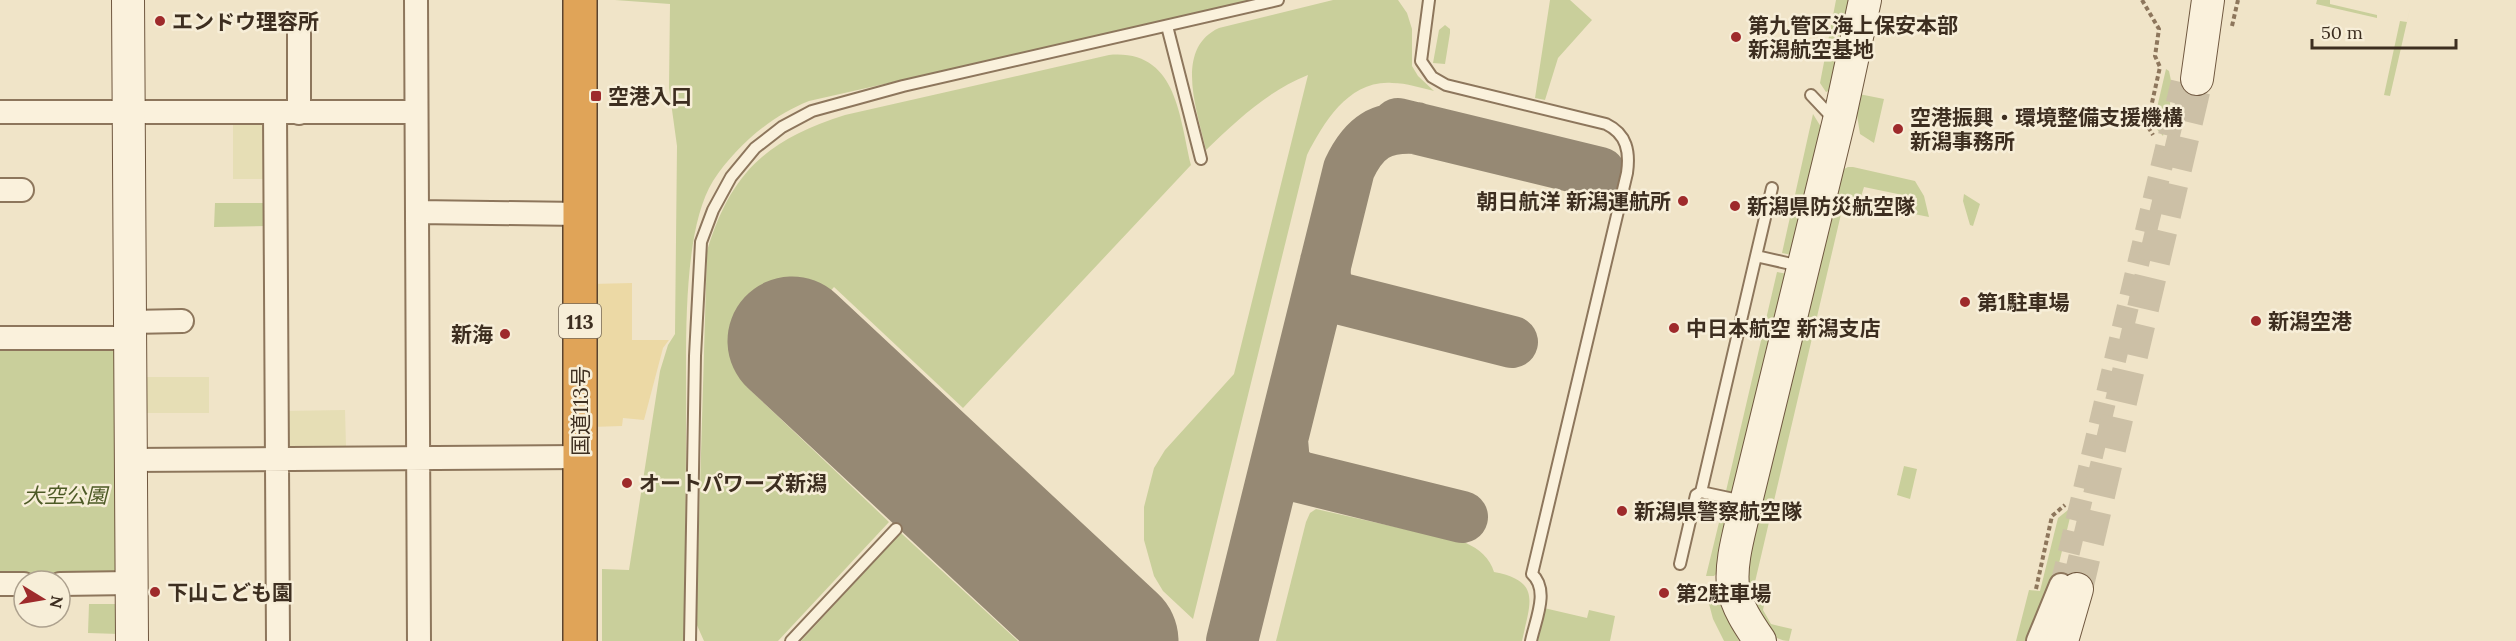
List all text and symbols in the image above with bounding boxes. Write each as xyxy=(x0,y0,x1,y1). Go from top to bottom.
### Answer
place label: エンドウ理容所 xyxy=(172,8,319,35)
place label: 第九管区海上保安本部 新潟航空基地 xyxy=(1748,12,1958,63)
scale bar xyxy=(2312,12,2456,50)
marker: エンドウ理容所 xyxy=(153,14,167,28)
text: 50 m xyxy=(2321,21,2363,44)
marker: 第九管区海上保安本部 新潟航空基地 xyxy=(1729,30,1743,44)
place label: 空港入口 xyxy=(608,83,692,110)
marker: 空港入口 xyxy=(589,89,603,103)
place label: 空港振興・環境整備支援機構 新潟事務所 xyxy=(1910,104,2183,155)
marker: 空港振興・環境整備支援機構 新潟事務所 xyxy=(1891,122,1905,136)
place label: 朝日航洋 新潟運航所 xyxy=(1476,188,1671,215)
place label: 新潟県防災航空隊 xyxy=(1747,193,1915,220)
marker: 朝日航洋 新潟運航所 xyxy=(1676,194,1690,208)
marker: 新潟県防災航空隊 xyxy=(1728,199,1742,213)
place label: 第1駐車場 xyxy=(1977,289,2070,316)
marker: 第1駐車場 xyxy=(1958,295,1972,309)
road number: 113 xyxy=(559,304,601,338)
place label: 新潟空港 xyxy=(2268,308,2352,335)
marker: 新潟空港 xyxy=(2249,314,2263,328)
place label: 中日本航空 新潟支店 xyxy=(1686,315,1881,342)
place label: 新海 xyxy=(451,321,493,348)
marker: 中日本航空 新潟支店 xyxy=(1667,321,1681,335)
marker: 新海 xyxy=(498,327,512,341)
street label: 国道113号 xyxy=(567,366,594,456)
place label: オートパワーズ新潟 xyxy=(639,470,827,497)
marker: オートパワーズ新潟 xyxy=(620,476,634,490)
park label: 大空公園 xyxy=(23,482,110,509)
place label: 新潟県警察航空隊 xyxy=(1634,498,1802,525)
marker: 新潟県警察航空隊 xyxy=(1615,504,1629,518)
north arrow xyxy=(12,569,72,629)
place label: 下山こども園 xyxy=(167,579,293,606)
place label: 第2駐車場 xyxy=(1676,580,1771,607)
marker: 下山こども園 xyxy=(148,585,162,599)
marker: 第2駐車場 xyxy=(1657,586,1671,600)
text: N xyxy=(46,594,68,610)

